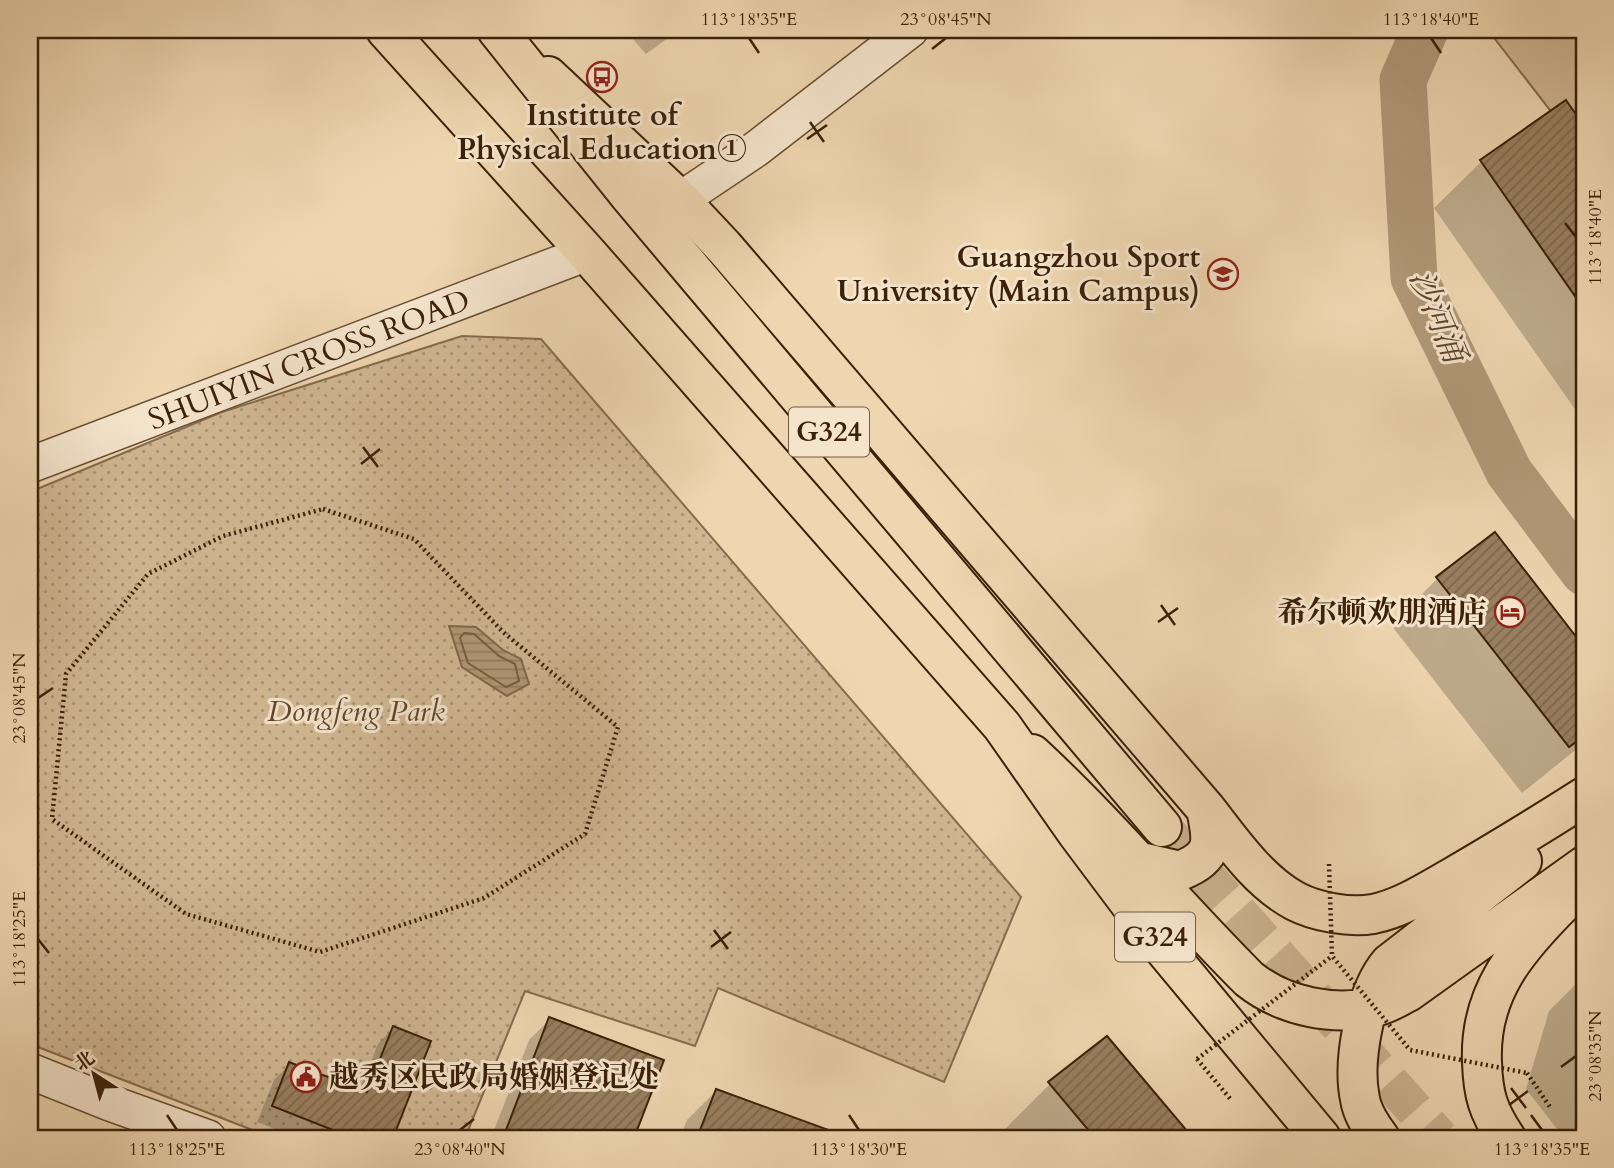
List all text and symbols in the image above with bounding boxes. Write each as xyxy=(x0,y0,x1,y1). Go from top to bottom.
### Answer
text: 113°18'35"E xyxy=(701,7,797,32)
text: 23°08'45"N xyxy=(900,7,992,32)
text: 113°18'40"E xyxy=(1383,7,1479,32)
bus stop icon: Institute of Physical Education① xyxy=(585,60,619,94)
place label: Institute of Physical Education① xyxy=(457,95,747,170)
text: 113°18'40"E xyxy=(1583,189,1608,285)
place label: Guangzhou Sport University (Main Campus) xyxy=(837,237,1200,312)
school or university icon: Guangzhou Sport University (Main Campus) xyxy=(1206,257,1240,291)
water label: 沙河涌 xyxy=(1398,263,1478,372)
street label: SHUIYIN CROSS ROAD xyxy=(142,280,476,440)
road number: G324 xyxy=(789,408,869,457)
place label: 希尔顿欢朋酒店 xyxy=(1277,592,1487,633)
hotel icon: 希尔顿欢朋酒店 xyxy=(1493,595,1527,629)
text: 23°08'45"N xyxy=(7,652,32,744)
park label: Dongfeng Park xyxy=(267,691,445,732)
text: 113°18'25"E xyxy=(7,891,32,987)
road number: G324 xyxy=(1115,912,1195,962)
text: 23°08'35"N xyxy=(1583,1010,1608,1102)
north arrow xyxy=(60,1038,130,1108)
text: 北 xyxy=(69,1045,100,1077)
place label: 越秀区民政局婚姻登记处 xyxy=(329,1057,659,1098)
public building icon: 越秀区民政局婚姻登记处 xyxy=(289,1060,323,1094)
text: 113°18'25"E xyxy=(129,1137,225,1162)
text: 23°08'40"N xyxy=(414,1137,506,1162)
text: 113°18'30"E xyxy=(811,1137,907,1162)
text: 113°18'35"E xyxy=(1494,1137,1590,1162)

